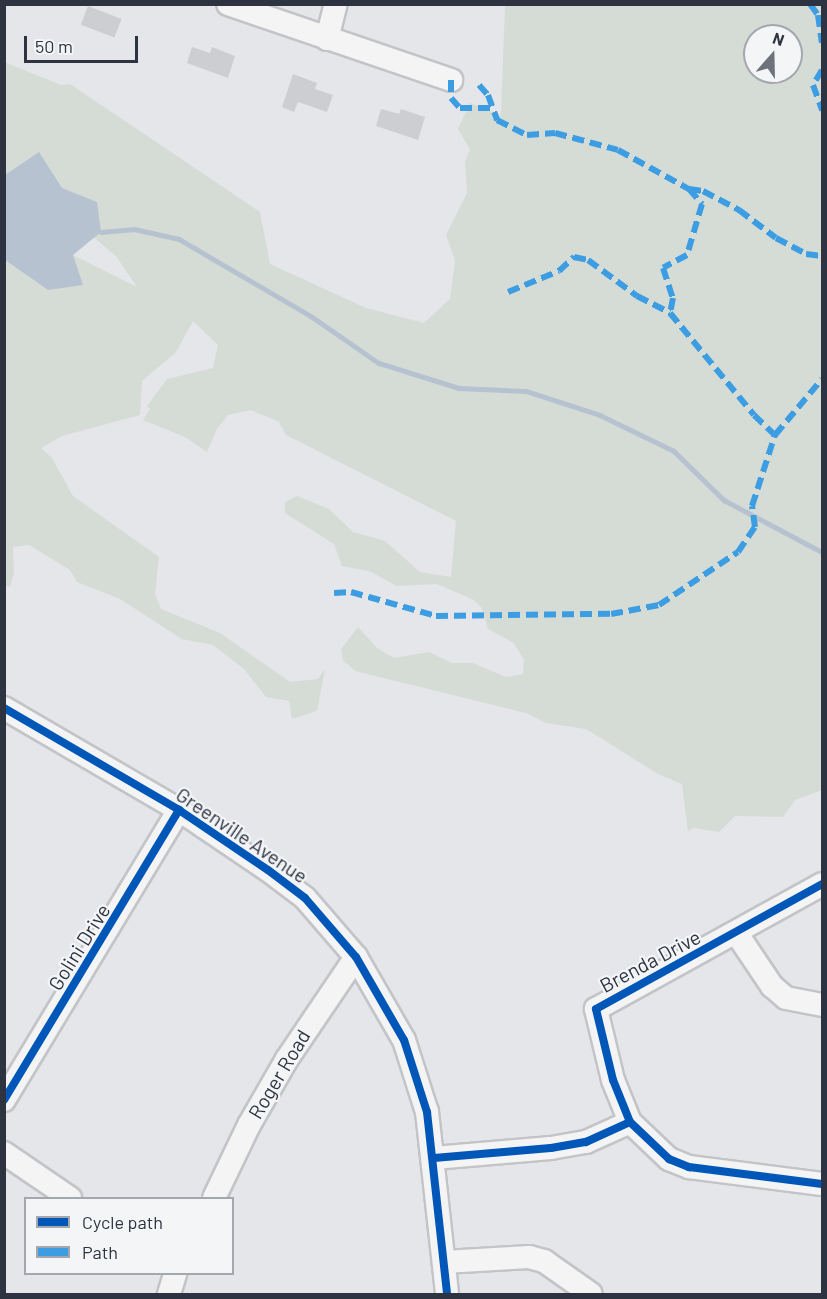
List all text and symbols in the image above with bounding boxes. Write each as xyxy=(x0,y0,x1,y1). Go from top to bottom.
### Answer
scale bar xyxy=(27,24,141,62)
north arrow xyxy=(743,24,803,84)
text: N xyxy=(770,28,787,49)
text: 50 m xyxy=(35,35,73,57)
street label: Greenville Avenue xyxy=(172,782,312,888)
street label: Golini Drive xyxy=(43,899,115,995)
street label: Brenda Drive xyxy=(595,924,705,998)
street label: Roger Road xyxy=(243,1025,315,1123)
legend xyxy=(24,1197,234,1275)
text: Cycle path xyxy=(82,1211,163,1233)
text: Path xyxy=(82,1241,118,1263)

